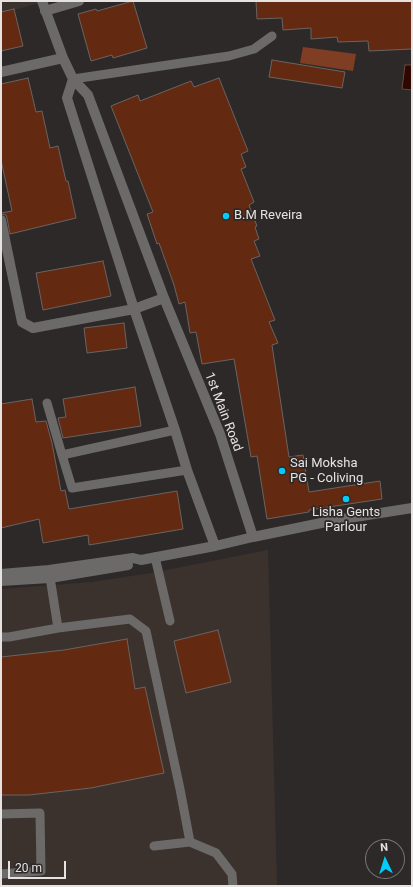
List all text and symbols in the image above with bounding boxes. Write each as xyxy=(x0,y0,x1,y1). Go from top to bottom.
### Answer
place label: B.M Reveira xyxy=(234,208,302,224)
marker: B.M Reveira xyxy=(221,211,231,221)
street label: 1st Main Road xyxy=(201,370,245,454)
place label: Sai Moksha PG - Coliving xyxy=(290,456,363,487)
marker: Sai Moksha PG - Coliving xyxy=(277,466,287,476)
marker: Lisha Gents Parlour xyxy=(341,494,351,504)
place label: Lisha Gents Parlour xyxy=(312,505,380,536)
north arrow xyxy=(365,839,405,879)
text: N xyxy=(380,841,389,854)
scale bar xyxy=(10,853,68,879)
text: 20 m xyxy=(15,861,42,875)

